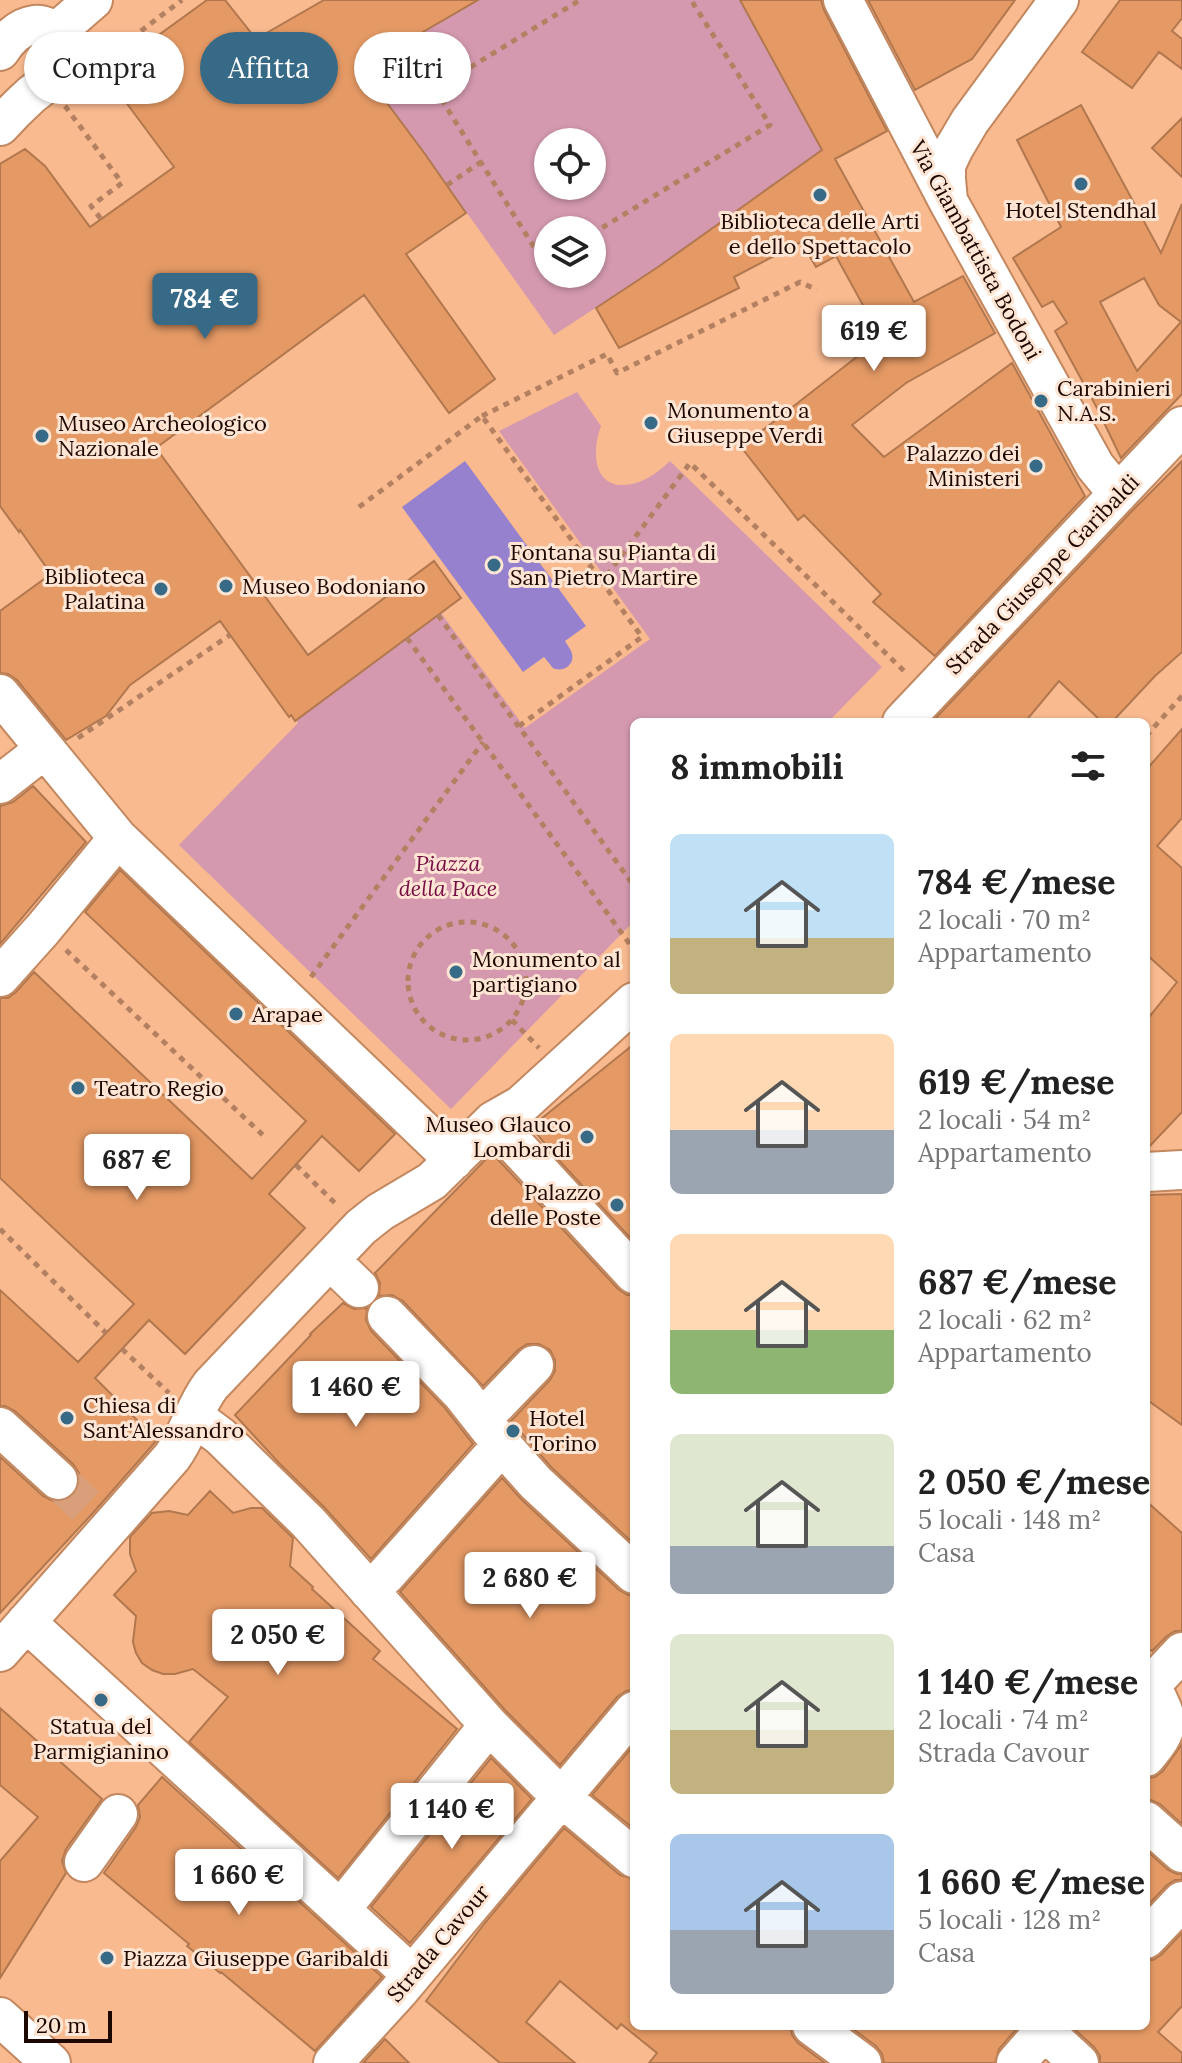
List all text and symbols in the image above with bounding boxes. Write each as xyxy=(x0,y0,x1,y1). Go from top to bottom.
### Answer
chip: Compra xyxy=(24,32,184,104)
chip: Affitta xyxy=(200,32,338,104)
chip: Filtri xyxy=(354,32,471,104)
map controls xyxy=(534,128,606,288)
button: locate xyxy=(534,128,606,200)
street label: Via Giambattista Bodoni xyxy=(903,134,1048,365)
marker: Hotel Stendhal xyxy=(1072,175,1090,193)
marker: Biblioteca delle Arti e dello Spettacolo xyxy=(811,186,829,204)
place label: Hotel Stendhal xyxy=(1005,196,1157,224)
place label: Biblioteca delle Arti e dello Spettacolo xyxy=(720,207,920,260)
button: layers xyxy=(534,216,606,288)
pin: 784 € xyxy=(149,273,261,341)
text: 784 € xyxy=(170,282,240,315)
pin: 619 € xyxy=(818,305,930,373)
text: 619 € xyxy=(840,314,908,347)
place label: Carabinieri N.A.S. xyxy=(1057,374,1171,427)
marker: Carabinieri N.A.S. xyxy=(1032,392,1050,410)
place label: Monumento a Giuseppe Verdi xyxy=(667,396,823,449)
place label: Museo Archeologico Nazionale xyxy=(58,409,267,462)
marker: Monumento a Giuseppe Verdi xyxy=(642,414,660,432)
marker: Museo Archeologico Nazionale xyxy=(33,427,51,445)
place label: Palazzo dei Ministeri xyxy=(906,439,1020,492)
marker: Palazzo dei Ministeri xyxy=(1027,457,1045,475)
street label: Strada Giuseppe Garibaldi xyxy=(939,468,1145,680)
place label: Fontana su Pianta di San Pietro Martire xyxy=(510,538,716,591)
marker: Fontana su Pianta di San Pietro Martire xyxy=(485,556,503,574)
place label: Biblioteca Palatina xyxy=(44,562,145,615)
place label: Museo Bodoniano xyxy=(242,572,426,600)
marker: Museo Bodoniano xyxy=(217,577,235,595)
marker: Biblioteca Palatina xyxy=(152,580,170,598)
icon: filters xyxy=(1066,744,1110,788)
text: 8 immobili xyxy=(670,745,844,788)
park label: Piazza della Pace xyxy=(399,849,497,902)
text: 784 €/mese xyxy=(918,860,1116,903)
icon: home xyxy=(734,866,830,962)
text: 2 locali · 70 m² xyxy=(918,903,1091,936)
text: Appartamento xyxy=(918,936,1092,969)
place label: Monumento al partigiano xyxy=(472,945,621,998)
marker: Monumento al partigiano xyxy=(447,963,465,981)
place label: Arapae xyxy=(251,1000,323,1028)
marker: Arapae xyxy=(227,1005,245,1023)
text: 619 €/mese xyxy=(918,1060,1115,1103)
icon: home xyxy=(734,1066,830,1162)
place label: Teatro Regio xyxy=(94,1074,224,1102)
marker: Teatro Regio xyxy=(69,1079,87,1097)
text: 2 locali · 54 m² xyxy=(918,1103,1091,1136)
place label: Museo Glauco Lombardi xyxy=(425,1110,571,1163)
marker: Museo Glauco Lombardi xyxy=(578,1128,596,1146)
pin: 687 € xyxy=(81,1134,193,1202)
text: Appartamento xyxy=(918,1136,1092,1169)
text: 687 € xyxy=(102,1143,172,1176)
place label: Palazzo delle Poste xyxy=(490,1178,601,1231)
marker: Palazzo delle Poste xyxy=(608,1196,626,1214)
text: 687 €/mese xyxy=(918,1260,1117,1303)
icon: home xyxy=(734,1266,830,1362)
text: 2 locali · 62 m² xyxy=(918,1303,1092,1336)
text: Appartamento xyxy=(918,1336,1092,1369)
pin: 1 460 € xyxy=(282,1361,430,1429)
text: 1 460 € xyxy=(311,1370,401,1403)
place label: Chiesa di Sant'Alessandro xyxy=(83,1391,244,1444)
place label: Hotel Torino xyxy=(529,1404,597,1457)
marker: Chiesa di Sant'Alessandro xyxy=(58,1409,76,1427)
marker: Hotel Torino xyxy=(504,1422,522,1440)
text: 2 050 €/mese xyxy=(918,1460,1150,1503)
icon: home xyxy=(734,1466,830,1562)
text: 5 locali · 148 m² xyxy=(918,1503,1101,1536)
text: Casa xyxy=(918,1536,975,1569)
pin: 2 680 € xyxy=(456,1552,604,1620)
text: 2 680 € xyxy=(483,1561,577,1594)
pin: 2 050 € xyxy=(204,1609,352,1677)
text: 2 050 € xyxy=(230,1618,326,1651)
text: 1 140 €/mese xyxy=(918,1660,1138,1703)
icon: home xyxy=(734,1666,830,1762)
marker: Statua del Parmigianino xyxy=(92,1691,110,1709)
text: 2 locali · 74 m² xyxy=(918,1703,1089,1736)
place label: Statua del Parmigianino xyxy=(33,1712,169,1765)
text: Strada Cavour xyxy=(918,1736,1089,1769)
pin: 1 140 € xyxy=(378,1783,526,1851)
text: 1 140 € xyxy=(409,1792,495,1825)
pin: 1 660 € xyxy=(165,1849,313,1917)
text: 1 660 € xyxy=(193,1858,285,1891)
text: 1 660 €/mese xyxy=(918,1860,1145,1903)
icon: home xyxy=(734,1866,830,1962)
street label: Strada Cavour xyxy=(381,1878,496,2008)
text: 5 locali · 128 m² xyxy=(918,1903,1101,1936)
text: Casa xyxy=(918,1936,975,1969)
place label: Piazza Giuseppe Garibaldi xyxy=(123,1944,389,1972)
marker: Piazza Giuseppe Garibaldi xyxy=(98,1949,116,1967)
scale bar xyxy=(24,2007,112,2043)
text: 20 m xyxy=(36,2011,87,2039)

